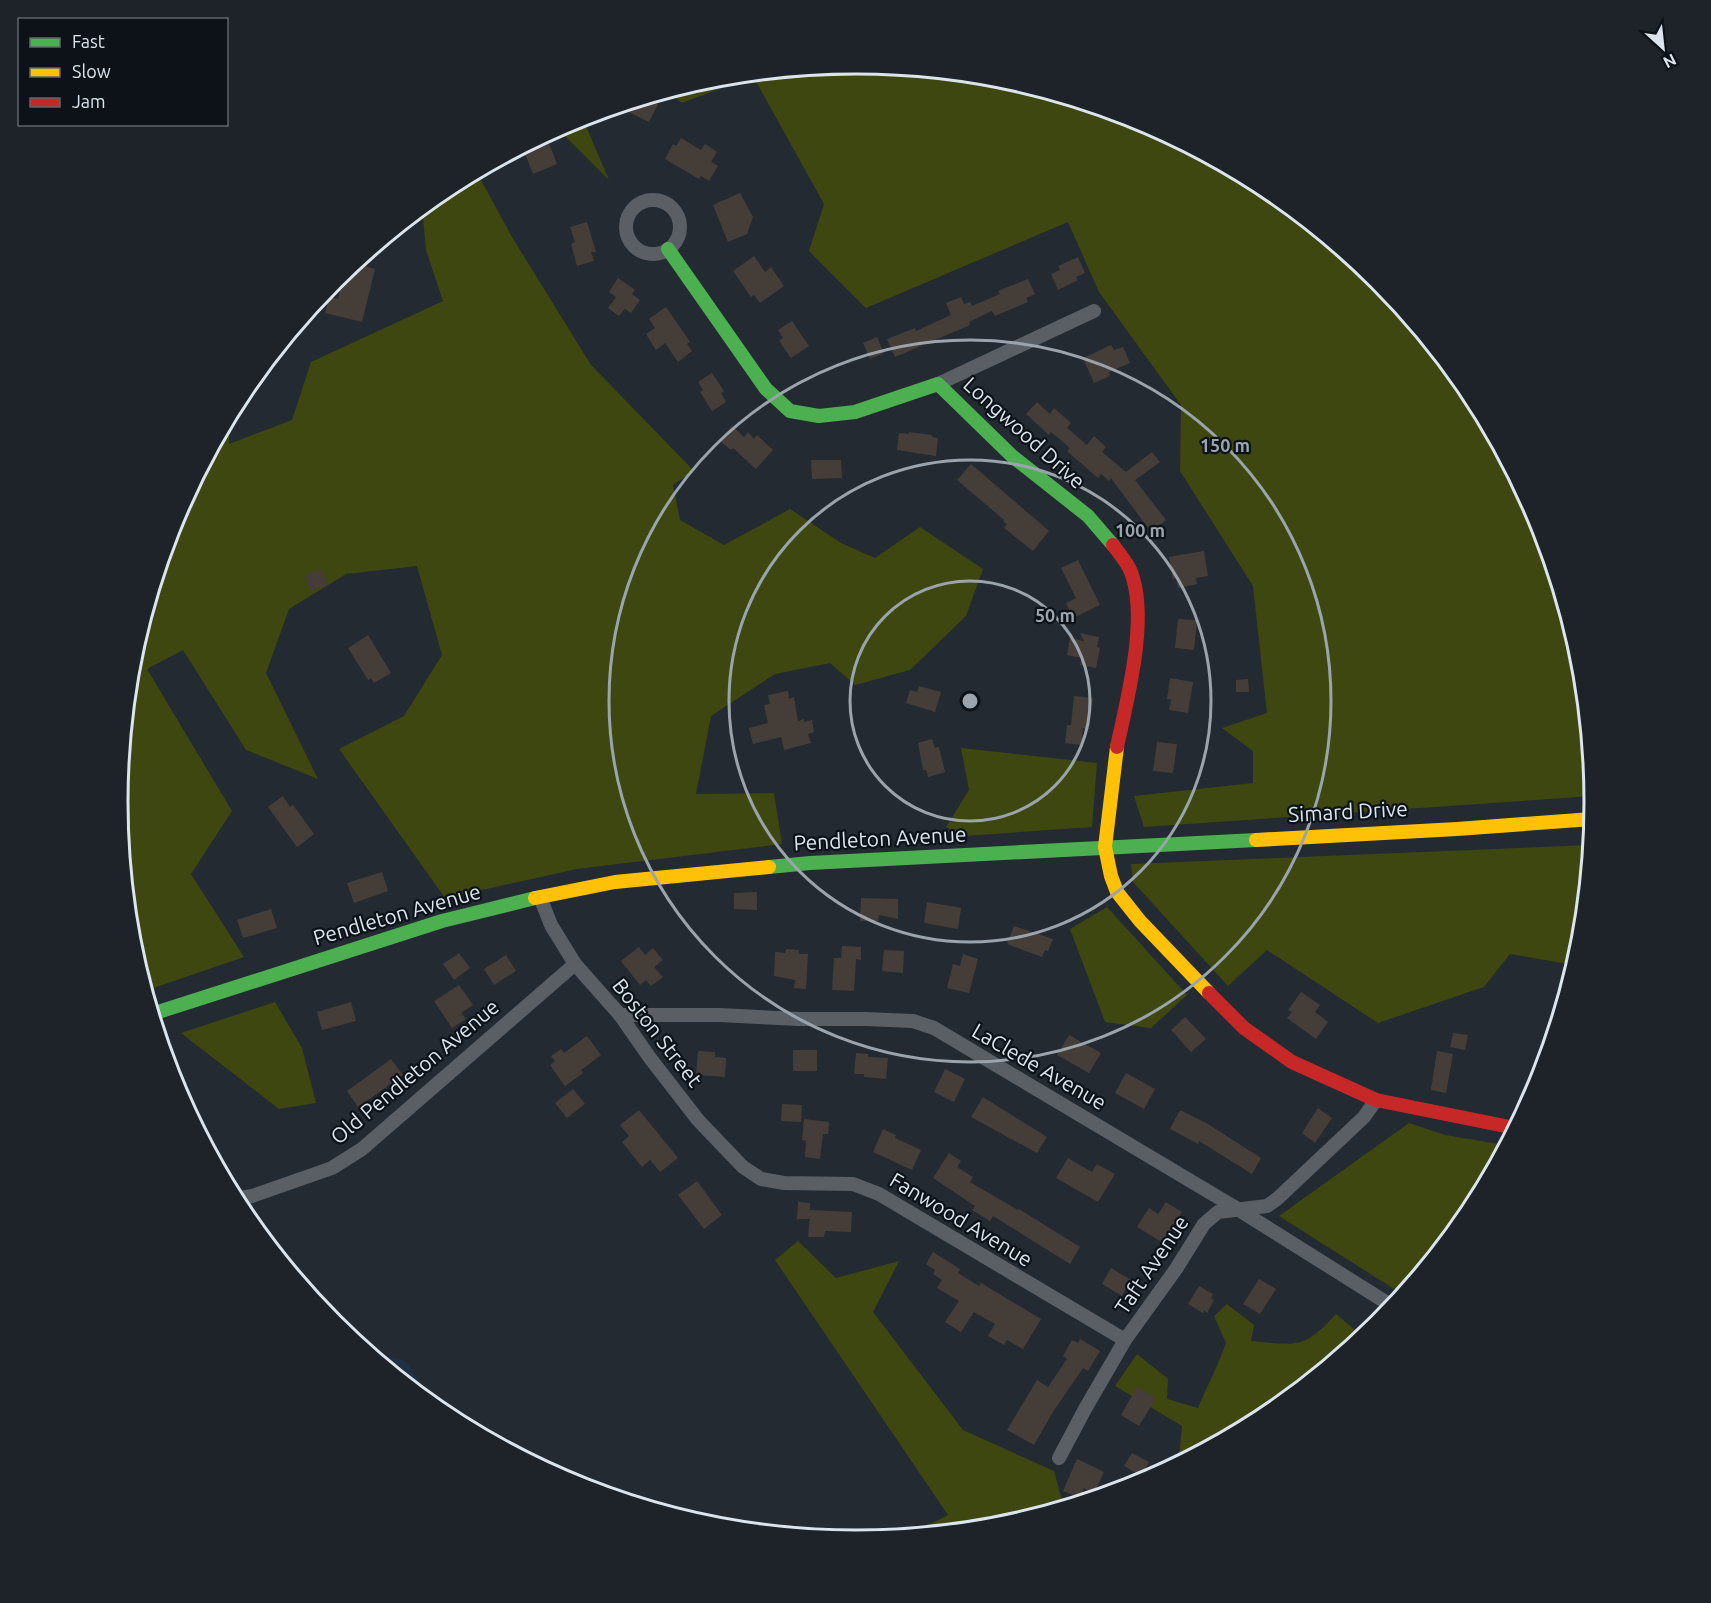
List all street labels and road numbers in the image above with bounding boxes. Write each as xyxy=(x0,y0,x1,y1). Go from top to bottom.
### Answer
street label: Longwood Drive xyxy=(959,372,1090,493)
street label: Simard Drive xyxy=(1288,796,1408,826)
street label: Pendleton Avenue xyxy=(793,821,967,855)
street label: Pendleton Avenue xyxy=(310,879,483,949)
street label: Boston Street xyxy=(608,974,707,1091)
street label: Old Pendleton Avenue xyxy=(325,994,503,1149)
street label: LaClede Avenue xyxy=(968,1018,1111,1114)
street label: Fanwood Avenue xyxy=(886,1167,1037,1271)
street label: Taft Avenue xyxy=(1109,1211,1193,1318)

